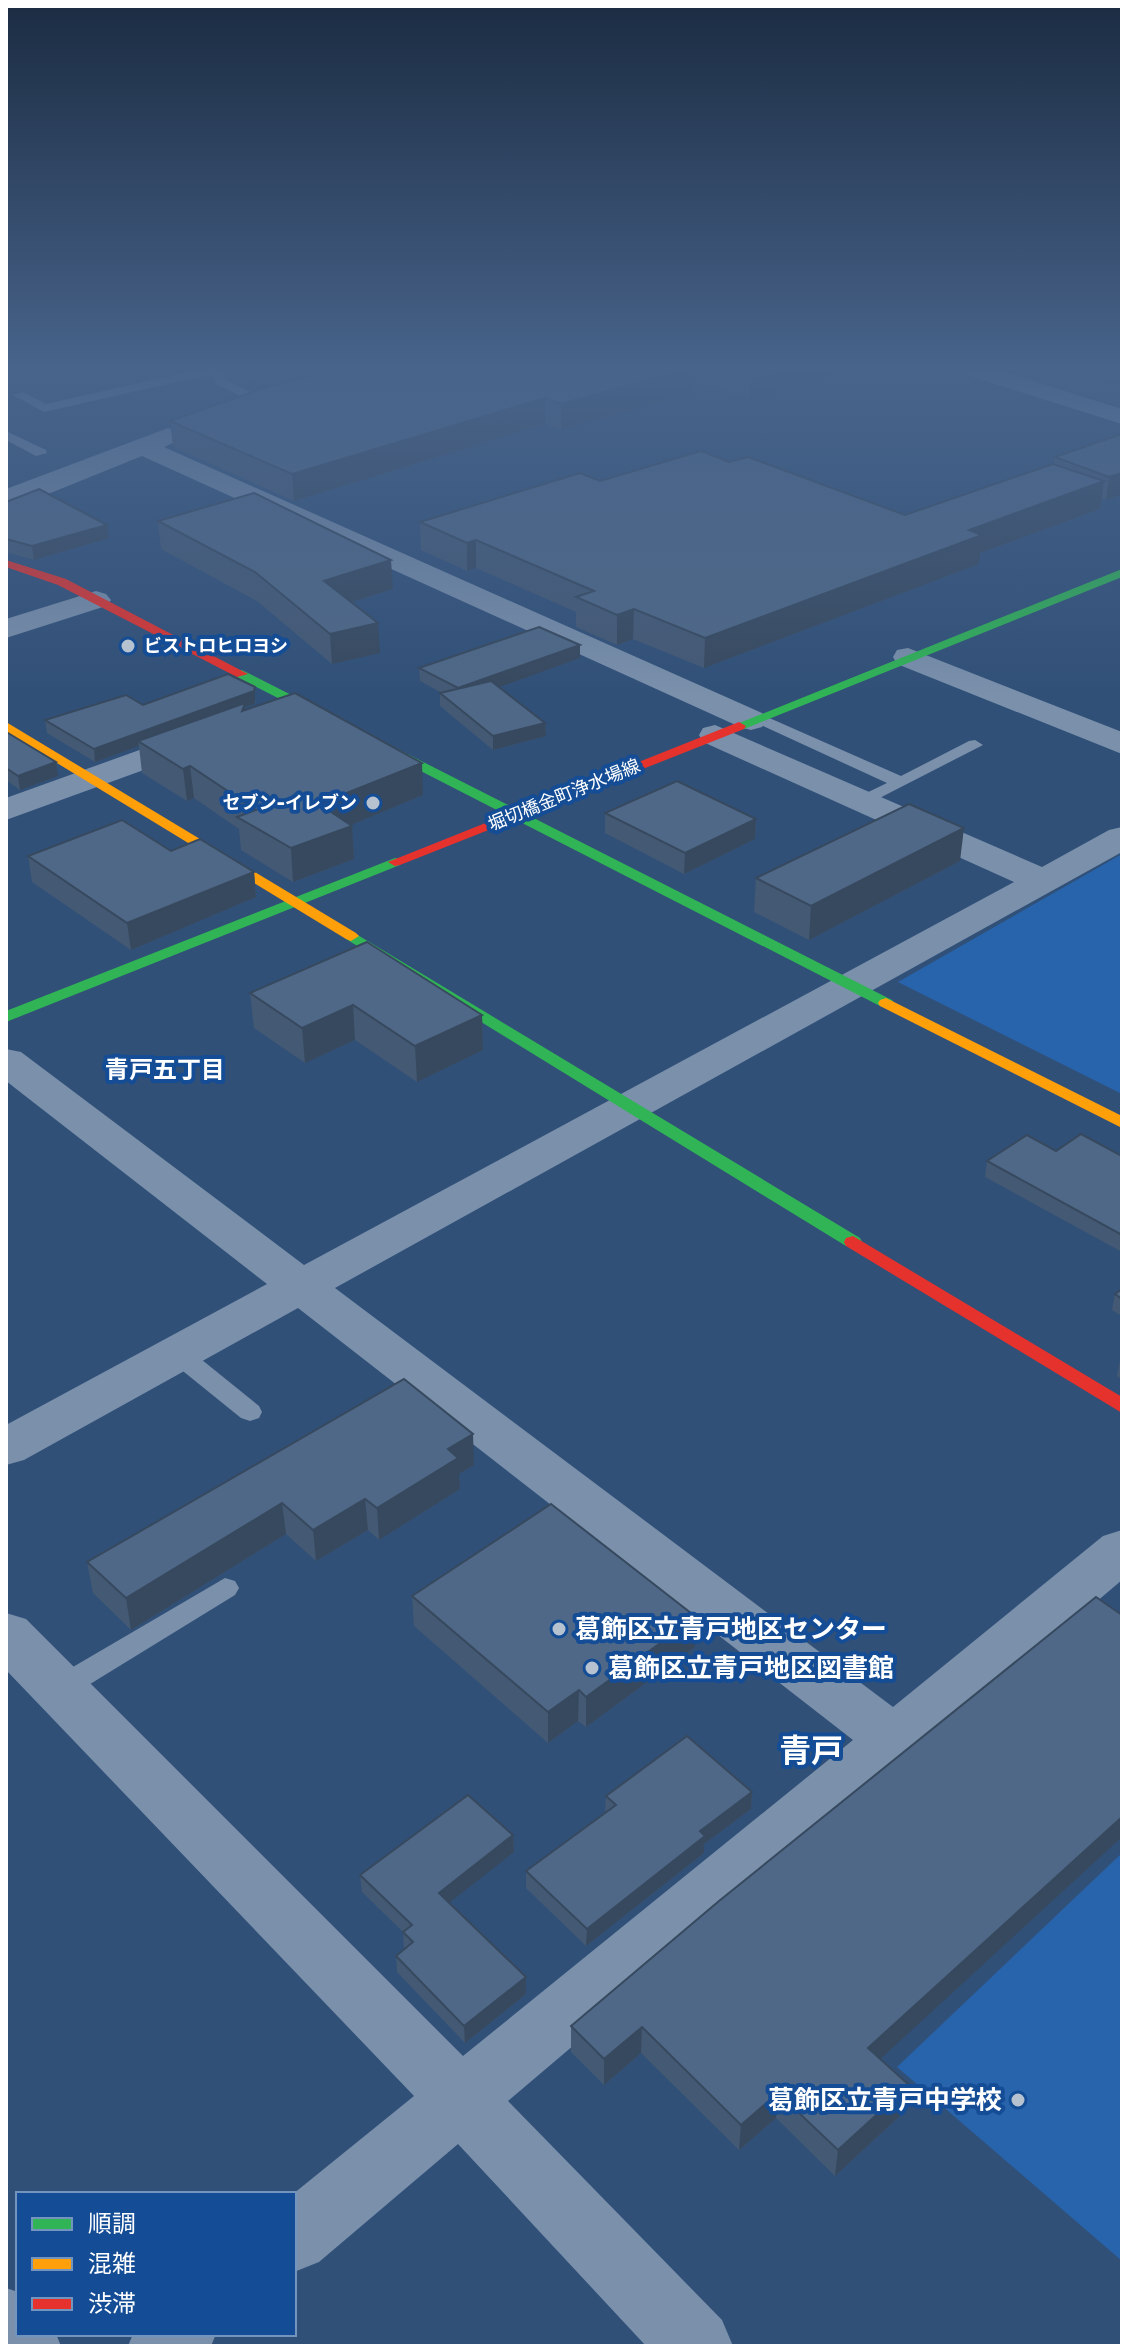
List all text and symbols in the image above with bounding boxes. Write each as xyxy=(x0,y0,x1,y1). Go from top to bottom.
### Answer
place label: ビストロヒロヨシ xyxy=(144,635,288,657)
marker: ビストロヒロヨシ xyxy=(119,637,137,655)
street label: 堀切橋金町浄水場線 xyxy=(485,754,643,836)
place label: セブン-イレブン xyxy=(222,792,357,814)
marker: セブン-イレブン xyxy=(364,794,382,812)
district label: 青戸五丁目 xyxy=(105,1056,225,1084)
place label: 葛飾区立青戸地区センター xyxy=(575,1614,887,1645)
marker: 葛飾区立青戸地区センター xyxy=(550,1620,568,1638)
place label: 葛飾区立青戸地区図書館 xyxy=(608,1653,894,1684)
marker: 葛飾区立青戸地区図書館 xyxy=(583,1659,601,1677)
district label: 青戸 xyxy=(779,1732,843,1770)
place label: 葛飾区立青戸中学校 xyxy=(768,2085,1002,2116)
marker: 葛飾区立青戸中学校 xyxy=(1009,2091,1027,2109)
legend xyxy=(16,2192,296,2336)
text: 順調 xyxy=(88,2210,136,2238)
text: 混雑 xyxy=(88,2250,136,2278)
text: 渋滞 xyxy=(88,2290,136,2318)

